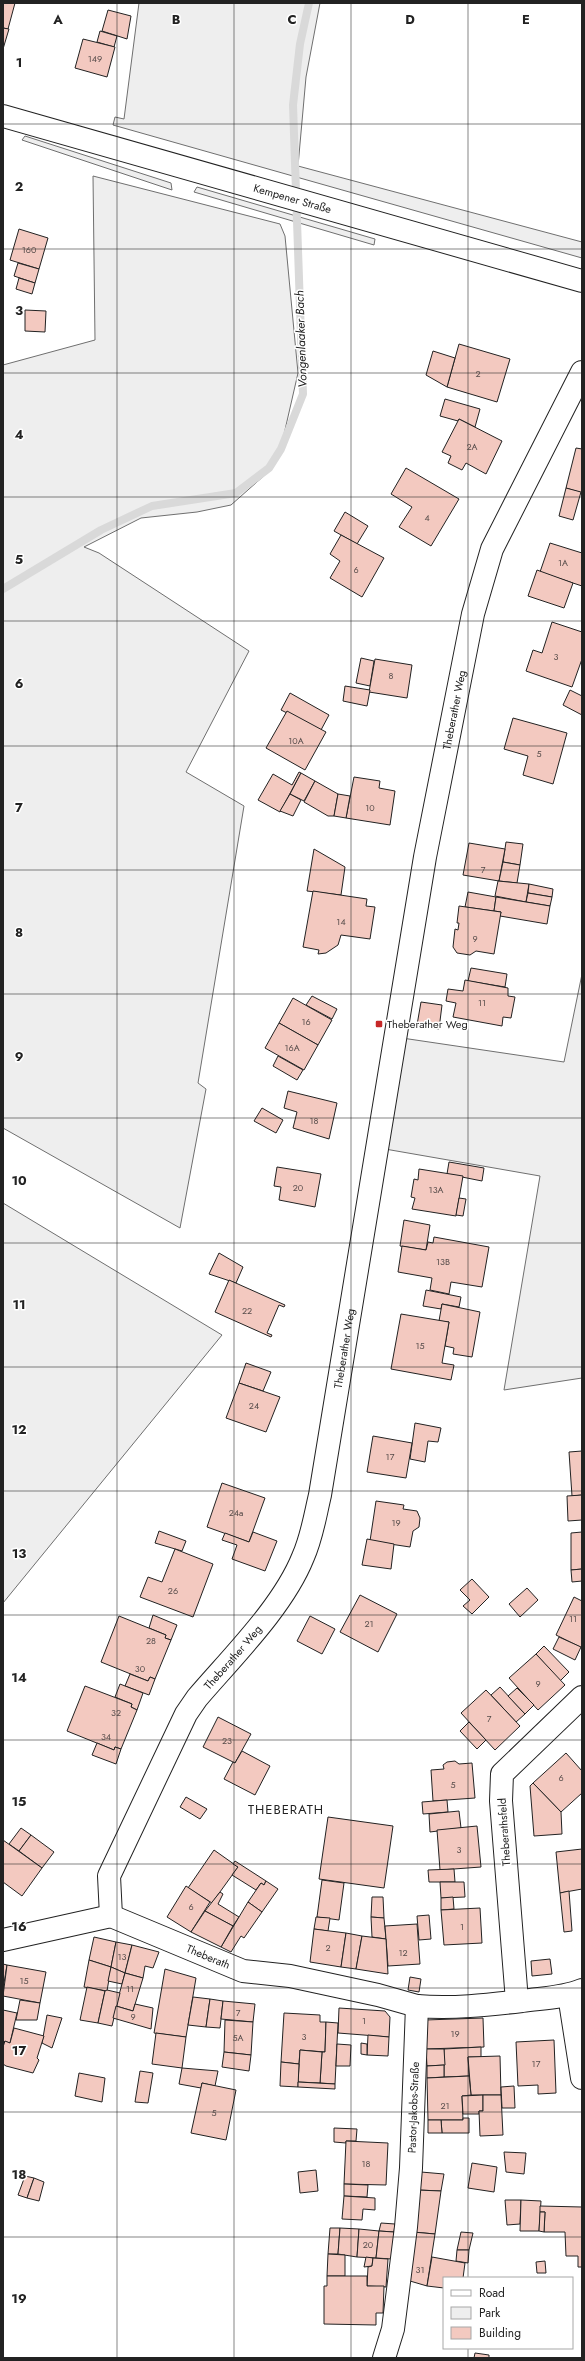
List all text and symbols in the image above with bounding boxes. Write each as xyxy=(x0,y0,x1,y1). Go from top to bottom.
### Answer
text: A xyxy=(52,10,63,29)
text: B xyxy=(172,10,181,29)
text: C xyxy=(287,10,297,29)
text: D xyxy=(405,10,415,29)
text: E xyxy=(522,10,530,29)
house number: 149 xyxy=(88,52,102,65)
text: 1 xyxy=(16,53,22,72)
text: 2 xyxy=(15,177,23,196)
street label: Kempener Straße xyxy=(252,180,334,217)
house number: 160 xyxy=(22,243,37,256)
water label: Vongenlaaker Bach xyxy=(290,290,312,388)
text: 3 xyxy=(15,301,23,320)
house number: 2 xyxy=(475,367,481,380)
text: 4 xyxy=(14,425,24,444)
house number: 2A xyxy=(466,440,478,453)
house number: 4 xyxy=(424,511,430,524)
text: 5 xyxy=(15,550,23,569)
house number: 1A xyxy=(558,556,568,569)
house number: 6 xyxy=(353,563,359,576)
house number: 3 xyxy=(554,650,559,663)
house number: 8 xyxy=(389,669,394,682)
street label: Theberather Weg xyxy=(438,669,470,751)
text: 6 xyxy=(15,674,24,693)
house number: 10A xyxy=(288,734,304,747)
house number: 5 xyxy=(536,747,542,760)
text: 7 xyxy=(15,798,23,817)
house number: 10 xyxy=(365,801,375,814)
house number: 7 xyxy=(481,863,486,876)
house number: 14 xyxy=(336,915,346,928)
text: 8 xyxy=(15,923,23,942)
house number: 9 xyxy=(472,932,478,945)
house number: 11 xyxy=(478,996,486,1009)
house number: 16 xyxy=(301,1015,311,1028)
place label: Theberather Weg xyxy=(387,1016,468,1032)
marker: Theberather Weg xyxy=(374,1019,384,1029)
house number: 16A xyxy=(284,1041,300,1054)
text: 9 xyxy=(15,1047,24,1066)
house number: 18 xyxy=(310,1114,319,1127)
text: 10 xyxy=(11,1171,27,1190)
house number: 20 xyxy=(293,1181,304,1194)
house number: 13A xyxy=(429,1183,443,1196)
house number: 13B xyxy=(436,1255,450,1268)
text: 11 xyxy=(12,1295,26,1314)
house number: 22 xyxy=(242,1304,252,1317)
street label: Theberather Weg xyxy=(330,1307,359,1390)
house number: 15 xyxy=(415,1339,425,1352)
house number: 24 xyxy=(249,1399,259,1412)
text: 12 xyxy=(11,1420,27,1439)
house number: 17 xyxy=(386,1450,395,1463)
house number: 24a xyxy=(229,1506,243,1519)
house number: 19 xyxy=(391,1516,401,1529)
text: 13 xyxy=(12,1544,26,1563)
house number: 26 xyxy=(168,1584,178,1597)
house number: 11 xyxy=(569,1612,577,1625)
house number: 21 xyxy=(364,1617,374,1630)
street label: Theberather Weg xyxy=(200,1622,265,1693)
house number: 28 xyxy=(146,1634,156,1647)
house number: 30 xyxy=(135,1662,146,1675)
text: 14 xyxy=(11,1668,27,1687)
house number: 9 xyxy=(535,1677,541,1690)
house number: 32 xyxy=(111,1706,121,1719)
house number: 7 xyxy=(487,1712,492,1725)
house number: 34 xyxy=(101,1730,111,1743)
house number: 23 xyxy=(222,1734,232,1747)
house number: 6 xyxy=(558,1771,564,1784)
house number: 5 xyxy=(450,1778,456,1791)
text: 15 xyxy=(11,1792,27,1811)
street label: Theberathsfeld xyxy=(494,1798,514,1866)
district label: THEBERATH xyxy=(248,1800,324,1819)
house number: 3 xyxy=(457,1843,462,1856)
house number: 6 xyxy=(188,1900,194,1913)
text: 16 xyxy=(11,1917,27,1936)
house number: 1 xyxy=(460,1920,464,1933)
street label: Theberath xyxy=(184,1940,233,1973)
house number: 2 xyxy=(325,1941,331,1954)
house number: 12 xyxy=(398,1946,408,1959)
house number: 13 xyxy=(118,1950,127,1963)
house number: 15 xyxy=(19,1974,29,1987)
house number: 11 xyxy=(126,1982,134,1995)
house number: 7 xyxy=(236,2006,241,2019)
house number: 9 xyxy=(130,2010,136,2023)
house number: 1 xyxy=(362,2014,366,2027)
house number: 19 xyxy=(450,2027,460,2040)
house number: 3 xyxy=(302,2030,307,2043)
house number: 5A xyxy=(232,2031,244,2044)
text: 17 xyxy=(12,2041,26,2060)
house number: 17 xyxy=(532,2057,541,2070)
street label: Pastor-Jakobs-Straße xyxy=(404,2061,423,2153)
house number: 21 xyxy=(440,2099,450,2112)
house number: 5 xyxy=(211,2106,217,2119)
house number: 18 xyxy=(362,2157,371,2170)
text: 18 xyxy=(12,2165,26,2184)
house number: 20 xyxy=(363,2238,374,2251)
house number: 31 xyxy=(416,2263,424,2276)
legend xyxy=(443,2277,573,2349)
text: Road xyxy=(479,2284,505,2302)
text: 19 xyxy=(11,2289,27,2308)
text: Park xyxy=(479,2304,501,2322)
text: Building xyxy=(479,2324,521,2342)

